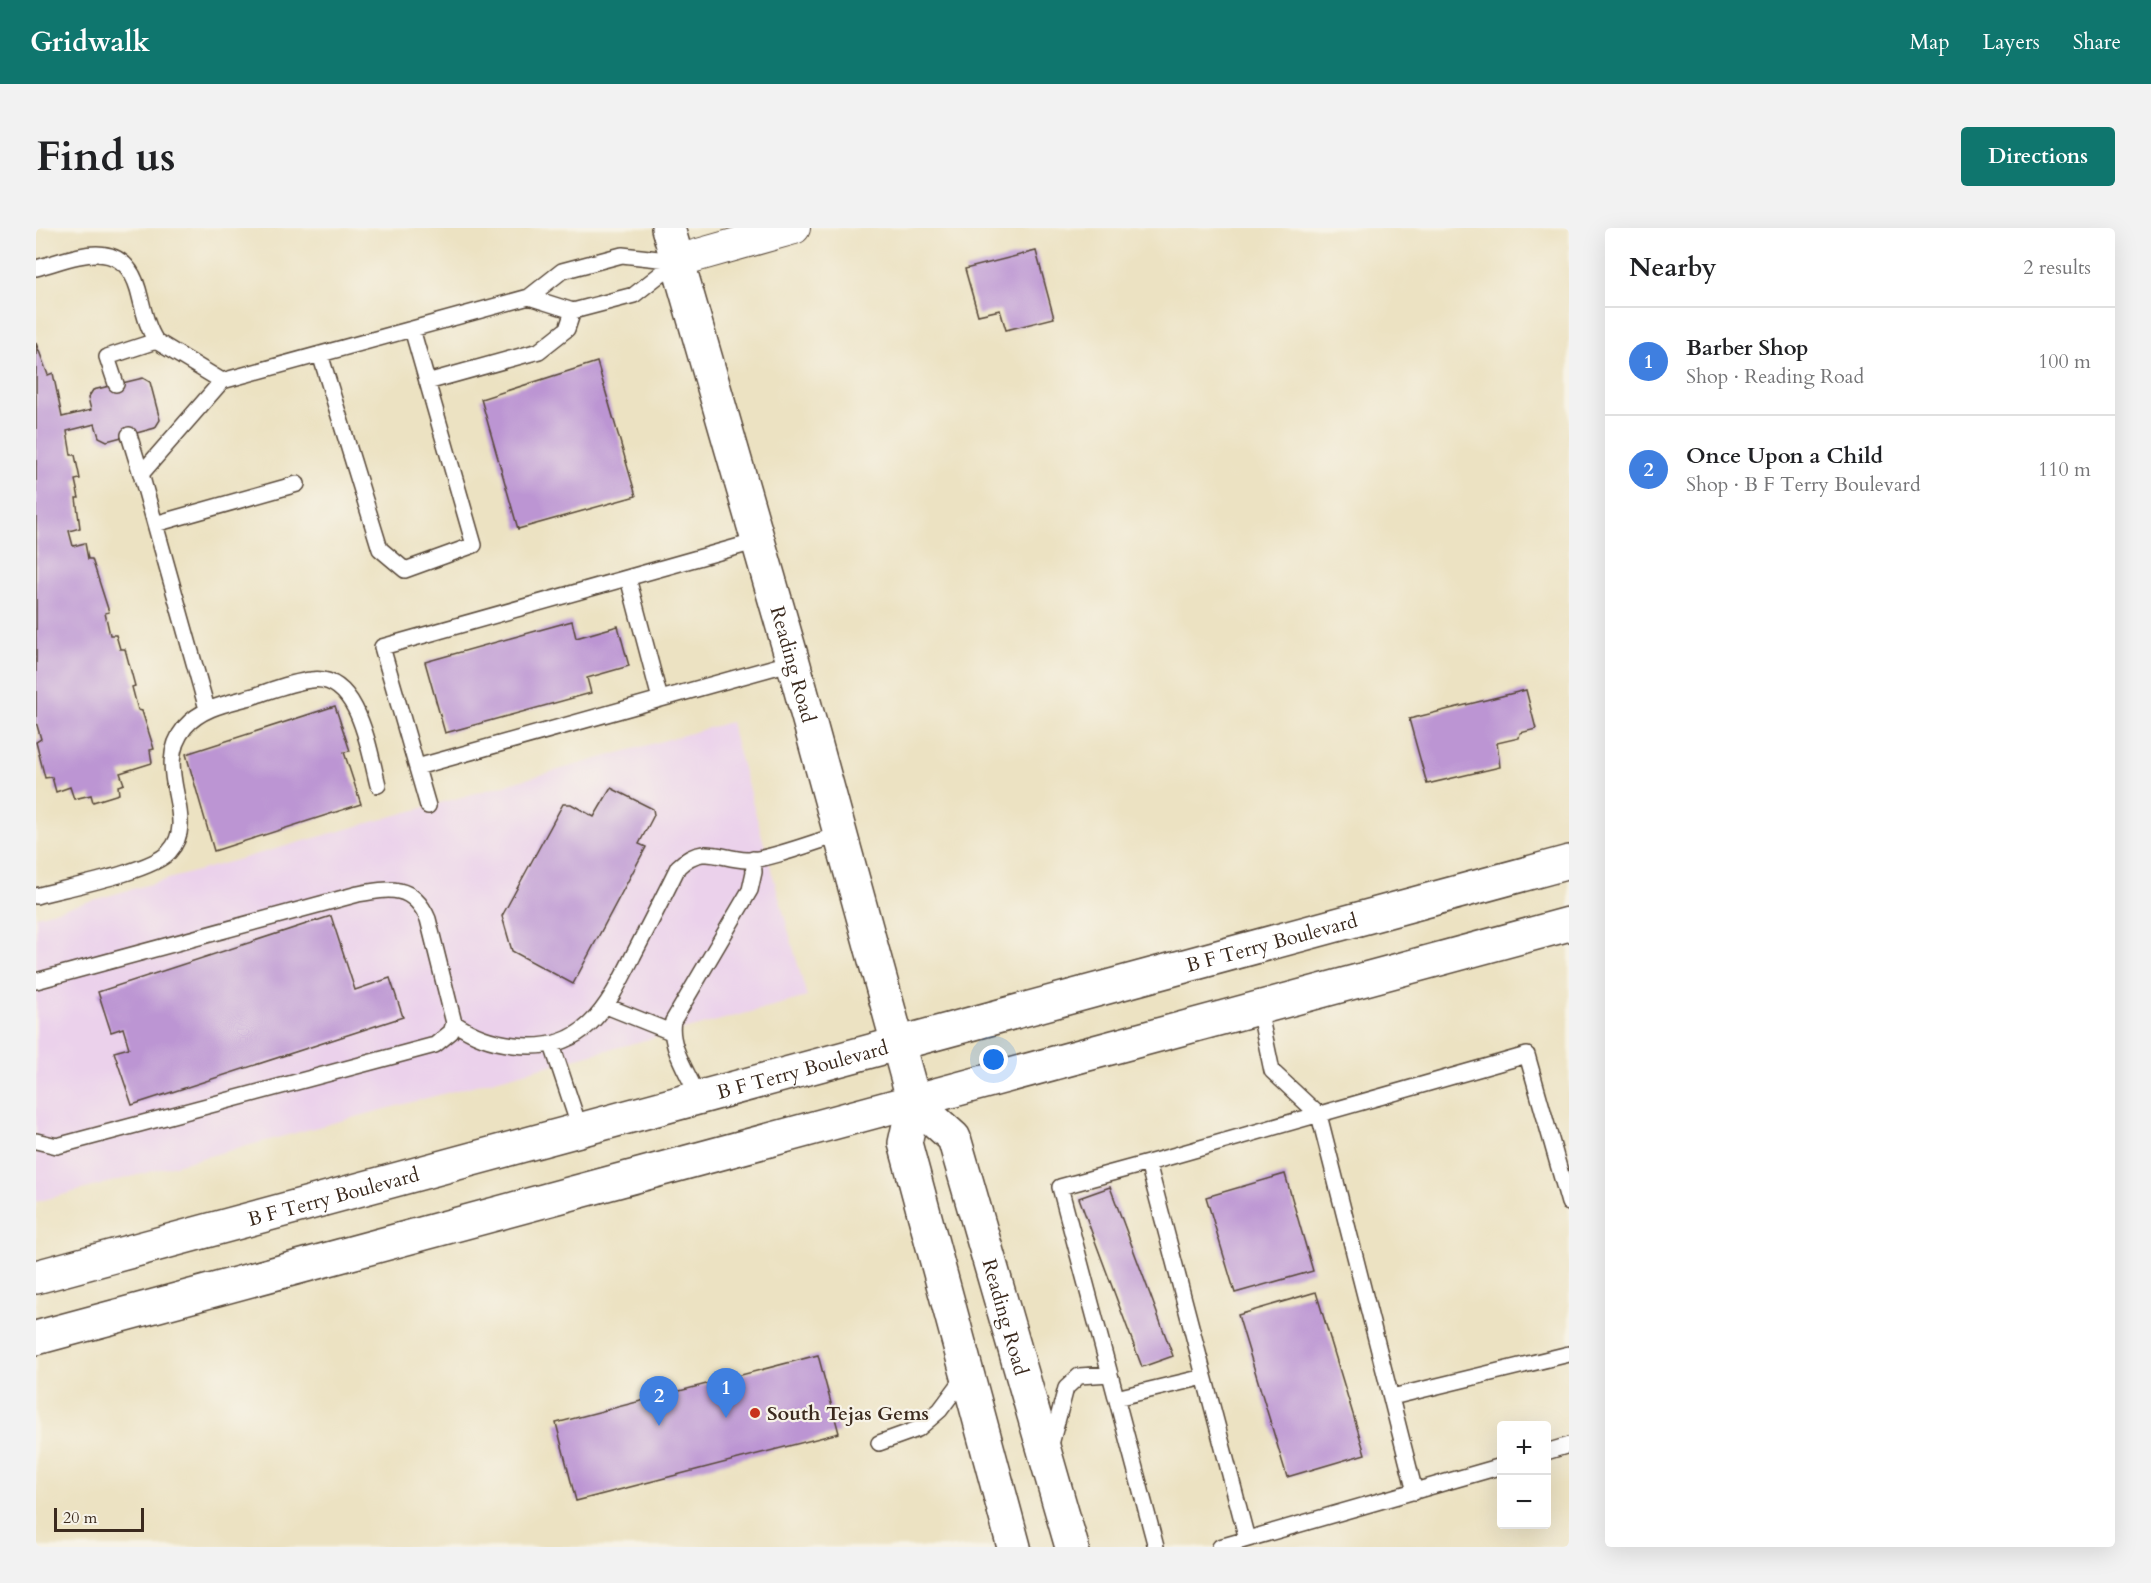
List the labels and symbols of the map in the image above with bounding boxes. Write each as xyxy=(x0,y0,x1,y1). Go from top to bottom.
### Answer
street label: Reading Road xyxy=(764,603,823,726)
street label: B F Terry Boulevard xyxy=(1183,906,1361,979)
street label: B F Terry Boulevard xyxy=(714,1033,891,1106)
your location xyxy=(979,1045,1008,1074)
street label: B F Terry Boulevard xyxy=(245,1160,422,1233)
street label: Reading Road xyxy=(976,1256,1035,1379)
pin: 1 xyxy=(706,1368,746,1418)
pin: 2 xyxy=(640,1376,678,1426)
place label: South Tejas Gems xyxy=(767,1400,929,1427)
marker: South Tejas Gems xyxy=(748,1406,762,1420)
scale bar xyxy=(54,1505,144,1532)

